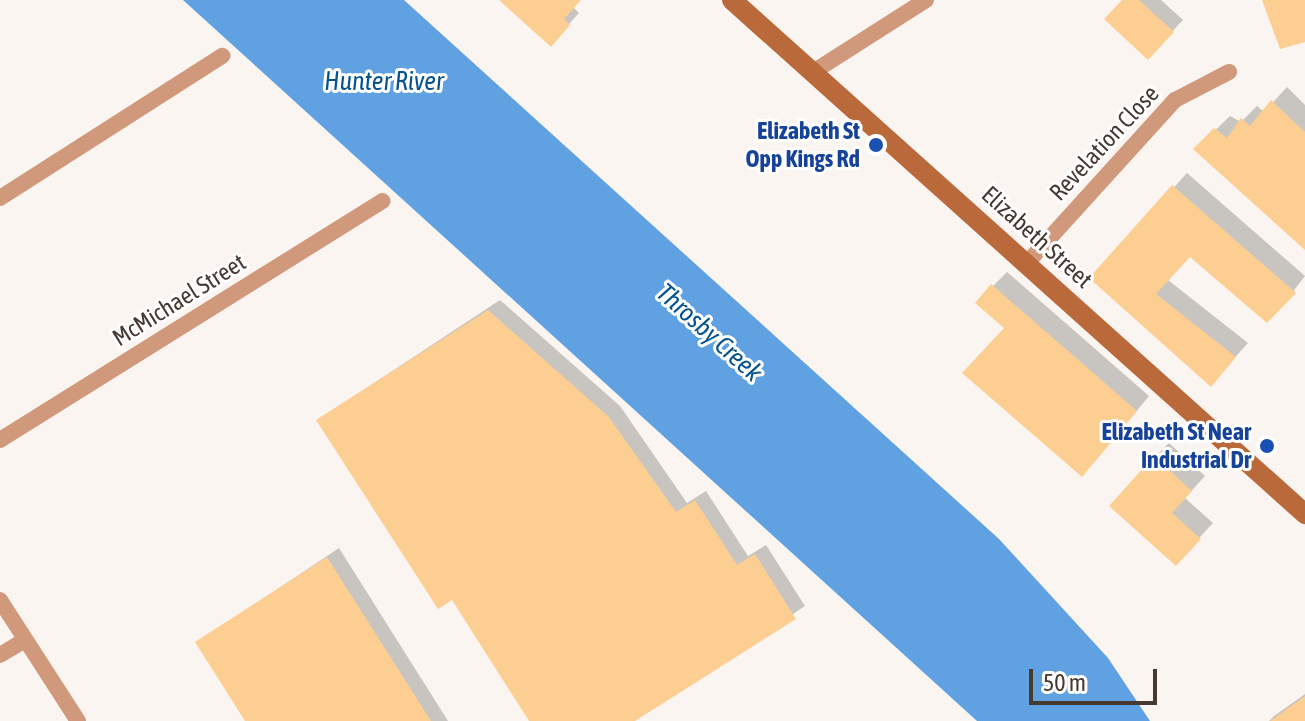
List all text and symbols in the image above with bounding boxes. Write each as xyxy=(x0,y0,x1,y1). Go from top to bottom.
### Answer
water label: Hunter River xyxy=(324,66,444,98)
street label: Revelation Close xyxy=(1043,79,1165,207)
place label: Elizabeth St Opp Kings Rd xyxy=(746,117,860,173)
marker: Elizabeth St Opp Kings Rd xyxy=(867,136,885,154)
street label: Elizabeth Street xyxy=(976,180,1098,294)
street label: McMichael Street xyxy=(107,248,251,352)
water label: Throsby Creek xyxy=(650,277,768,389)
place label: Elizabeth St Near Industrial Dr xyxy=(1101,418,1251,474)
marker: Elizabeth St Near Industrial Dr xyxy=(1258,437,1276,455)
scale bar xyxy=(1033,653,1161,703)
text: 50 m xyxy=(1043,669,1086,696)

